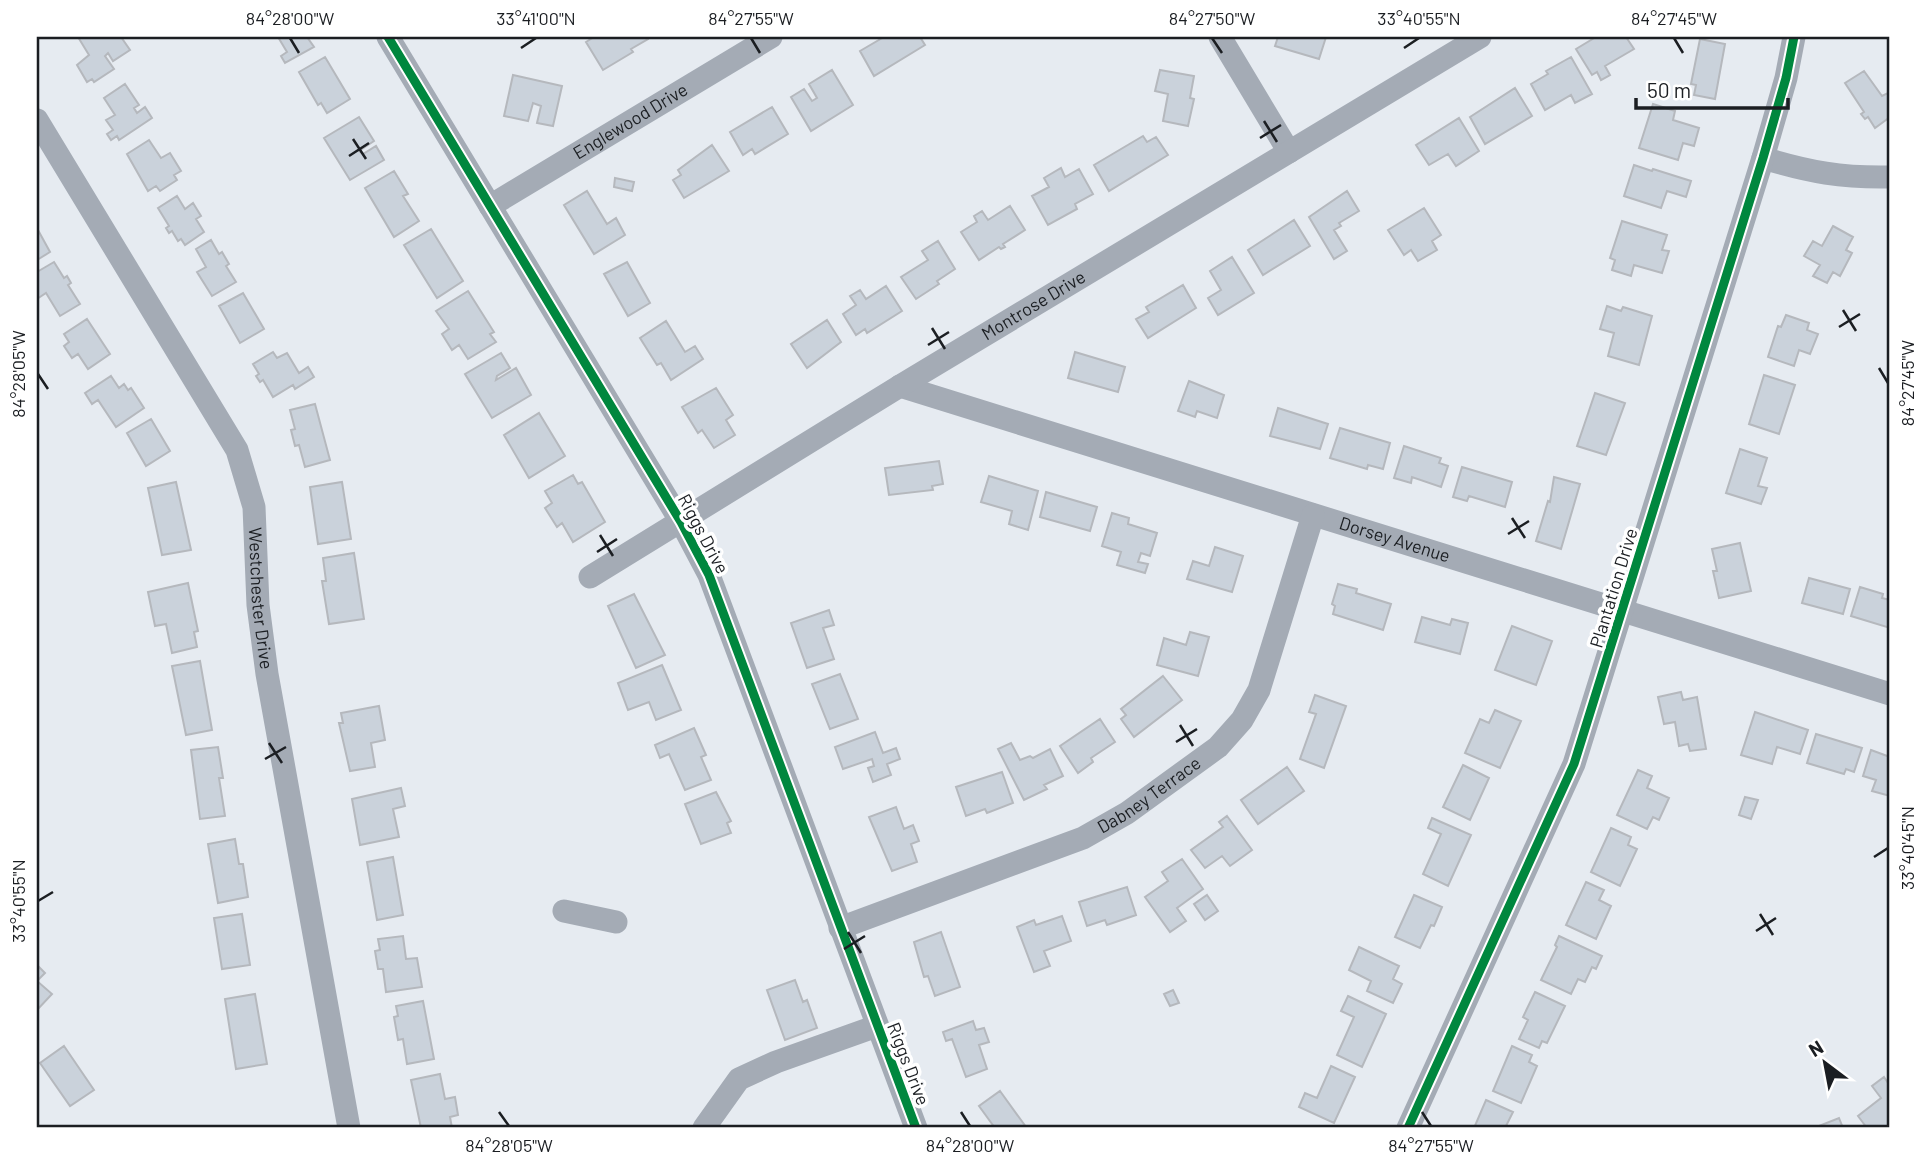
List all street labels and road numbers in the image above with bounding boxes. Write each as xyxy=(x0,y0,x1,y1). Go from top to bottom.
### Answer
street label: Englewood Drive xyxy=(569,78,691,163)
street label: Montrose Drive xyxy=(977,265,1089,344)
street label: Riggs Drive xyxy=(674,490,734,577)
street label: Dorsey Avenue xyxy=(1337,511,1453,566)
street label: Plantation Drive xyxy=(1584,525,1642,650)
street label: Westchester Drive xyxy=(245,527,278,671)
street label: Dabney Terrace xyxy=(1093,751,1205,838)
street label: Riggs Drive xyxy=(883,1019,935,1108)

